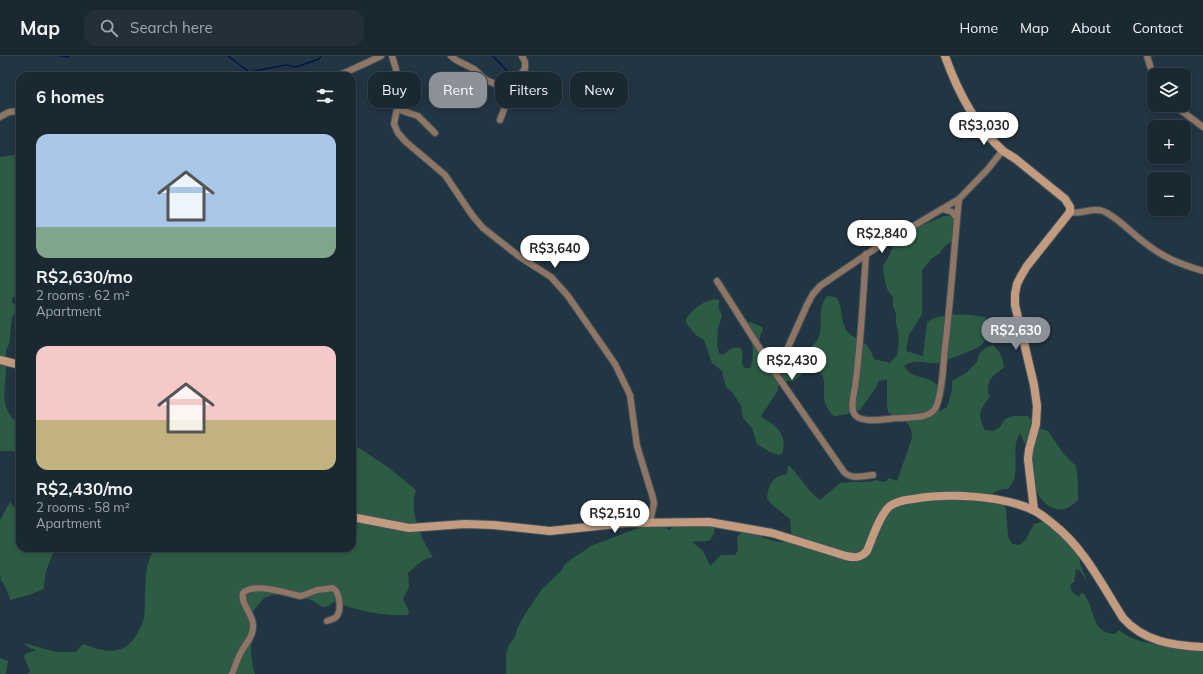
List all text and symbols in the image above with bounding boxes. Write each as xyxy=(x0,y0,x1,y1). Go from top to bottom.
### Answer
search box xyxy=(84,10,364,46)
text: Map xyxy=(20,16,60,40)
icon: search xyxy=(98,17,120,39)
text: Search here xyxy=(130,18,213,37)
text: Home xyxy=(959,19,998,37)
text: Map xyxy=(1020,19,1049,37)
text: About xyxy=(1071,19,1111,37)
text: Contact xyxy=(1133,19,1183,37)
map controls xyxy=(1147,68,1191,216)
button: layers xyxy=(1147,68,1191,112)
chip: Buy xyxy=(368,72,421,108)
chip: Rent xyxy=(429,72,487,108)
chip: Filters xyxy=(495,72,562,108)
chip: New xyxy=(570,72,628,108)
icon: filters xyxy=(314,85,336,107)
text: 6 homes xyxy=(36,86,104,107)
pin: R$3,030 xyxy=(947,112,1021,146)
text: R$3,030 xyxy=(958,117,1010,133)
button: + xyxy=(1147,120,1191,164)
icon: home xyxy=(150,160,222,232)
button: − xyxy=(1147,172,1191,216)
pin: R$2,840 xyxy=(845,220,919,254)
text: R$2,840 xyxy=(856,225,908,241)
pin: R$3,640 xyxy=(518,235,592,269)
text: R$3,640 xyxy=(529,240,581,256)
text: R$2,630/mo xyxy=(36,266,133,287)
text: 2 rooms · 62 m² xyxy=(36,287,130,303)
text: Apartment xyxy=(36,303,101,319)
pin: R$2,630 xyxy=(979,317,1053,351)
text: R$2,630 xyxy=(990,322,1042,338)
pin: R$2,430 xyxy=(755,347,829,381)
text: R$2,430 xyxy=(766,352,818,368)
icon: home xyxy=(150,372,222,444)
text: R$2,430/mo xyxy=(36,478,133,499)
text: 2 rooms · 58 m² xyxy=(36,499,130,515)
pin: R$2,510 xyxy=(578,500,652,534)
text: R$2,510 xyxy=(589,505,641,521)
text: Apartment xyxy=(36,515,101,531)

